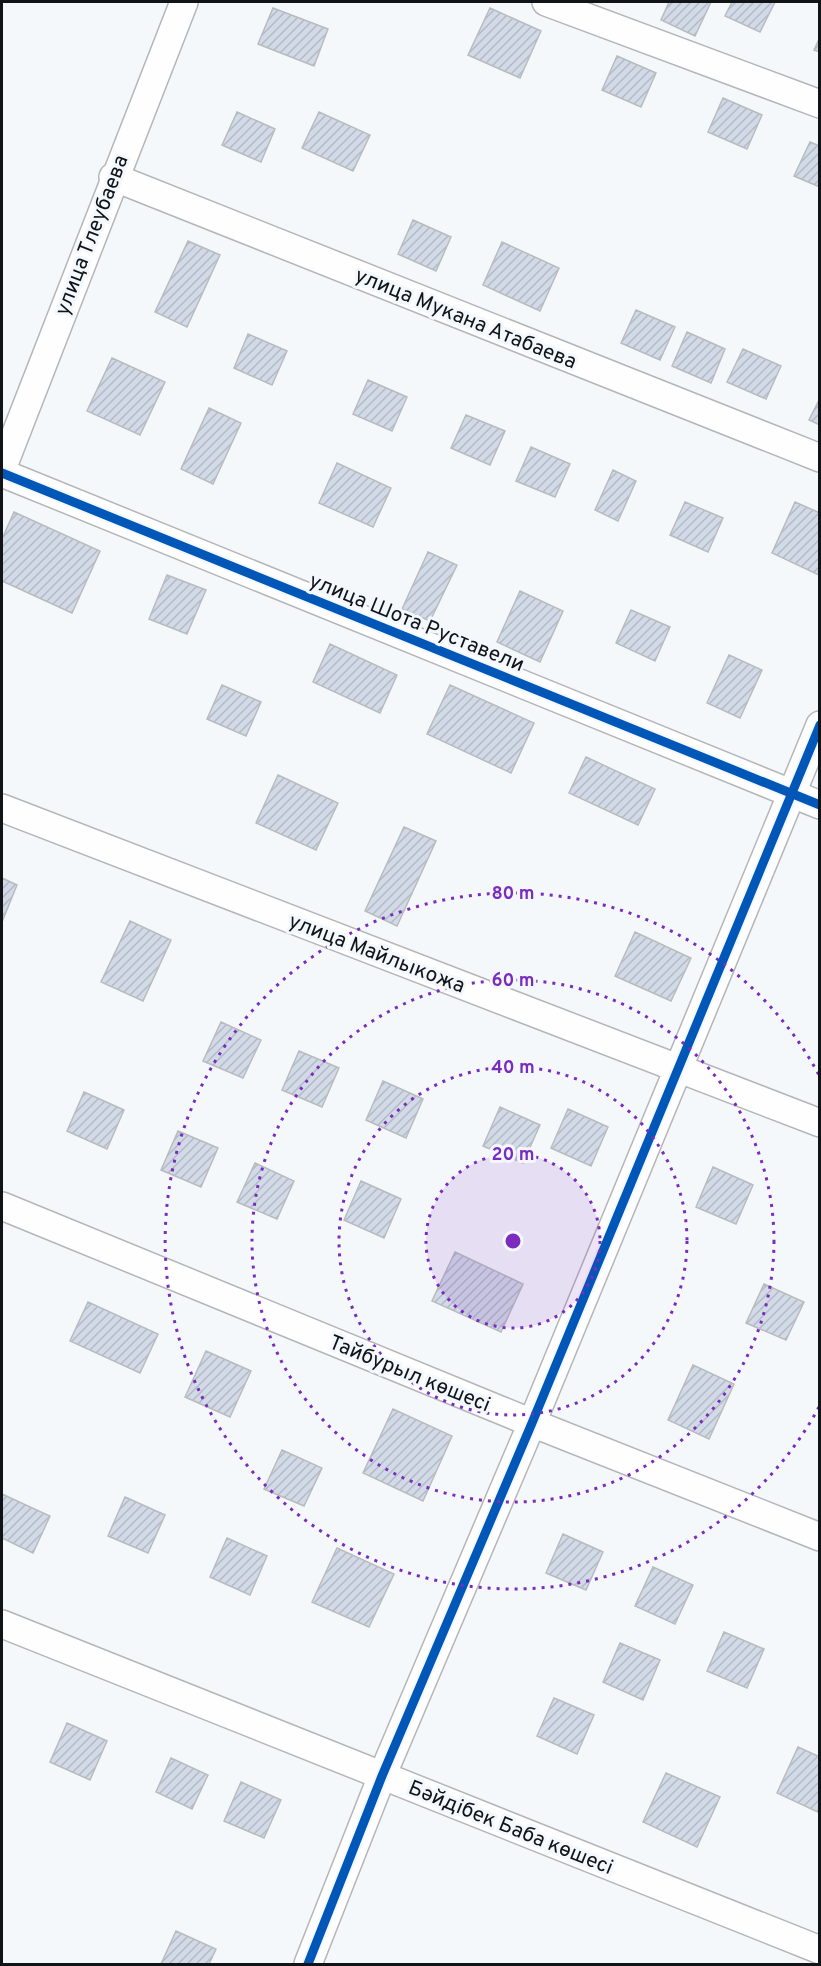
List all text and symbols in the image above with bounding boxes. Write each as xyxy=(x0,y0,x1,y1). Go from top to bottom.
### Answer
street label: улица Тлеубаева xyxy=(49,151,135,320)
street label: улица Мукана Атабаева xyxy=(351,263,580,376)
street label: улица Шота Руставели xyxy=(305,568,528,679)
text: 80 m xyxy=(491,883,535,906)
street label: улица Майлыкожа xyxy=(284,908,469,1001)
text: 60 m xyxy=(491,970,535,993)
text: 40 m xyxy=(491,1057,535,1080)
text: 20 m xyxy=(491,1144,535,1167)
centre of rings xyxy=(503,1231,523,1251)
street label: Тайбурыл көшесі xyxy=(325,1330,494,1419)
street label: Бәйдібек Баба көшесі xyxy=(404,1775,617,1882)

